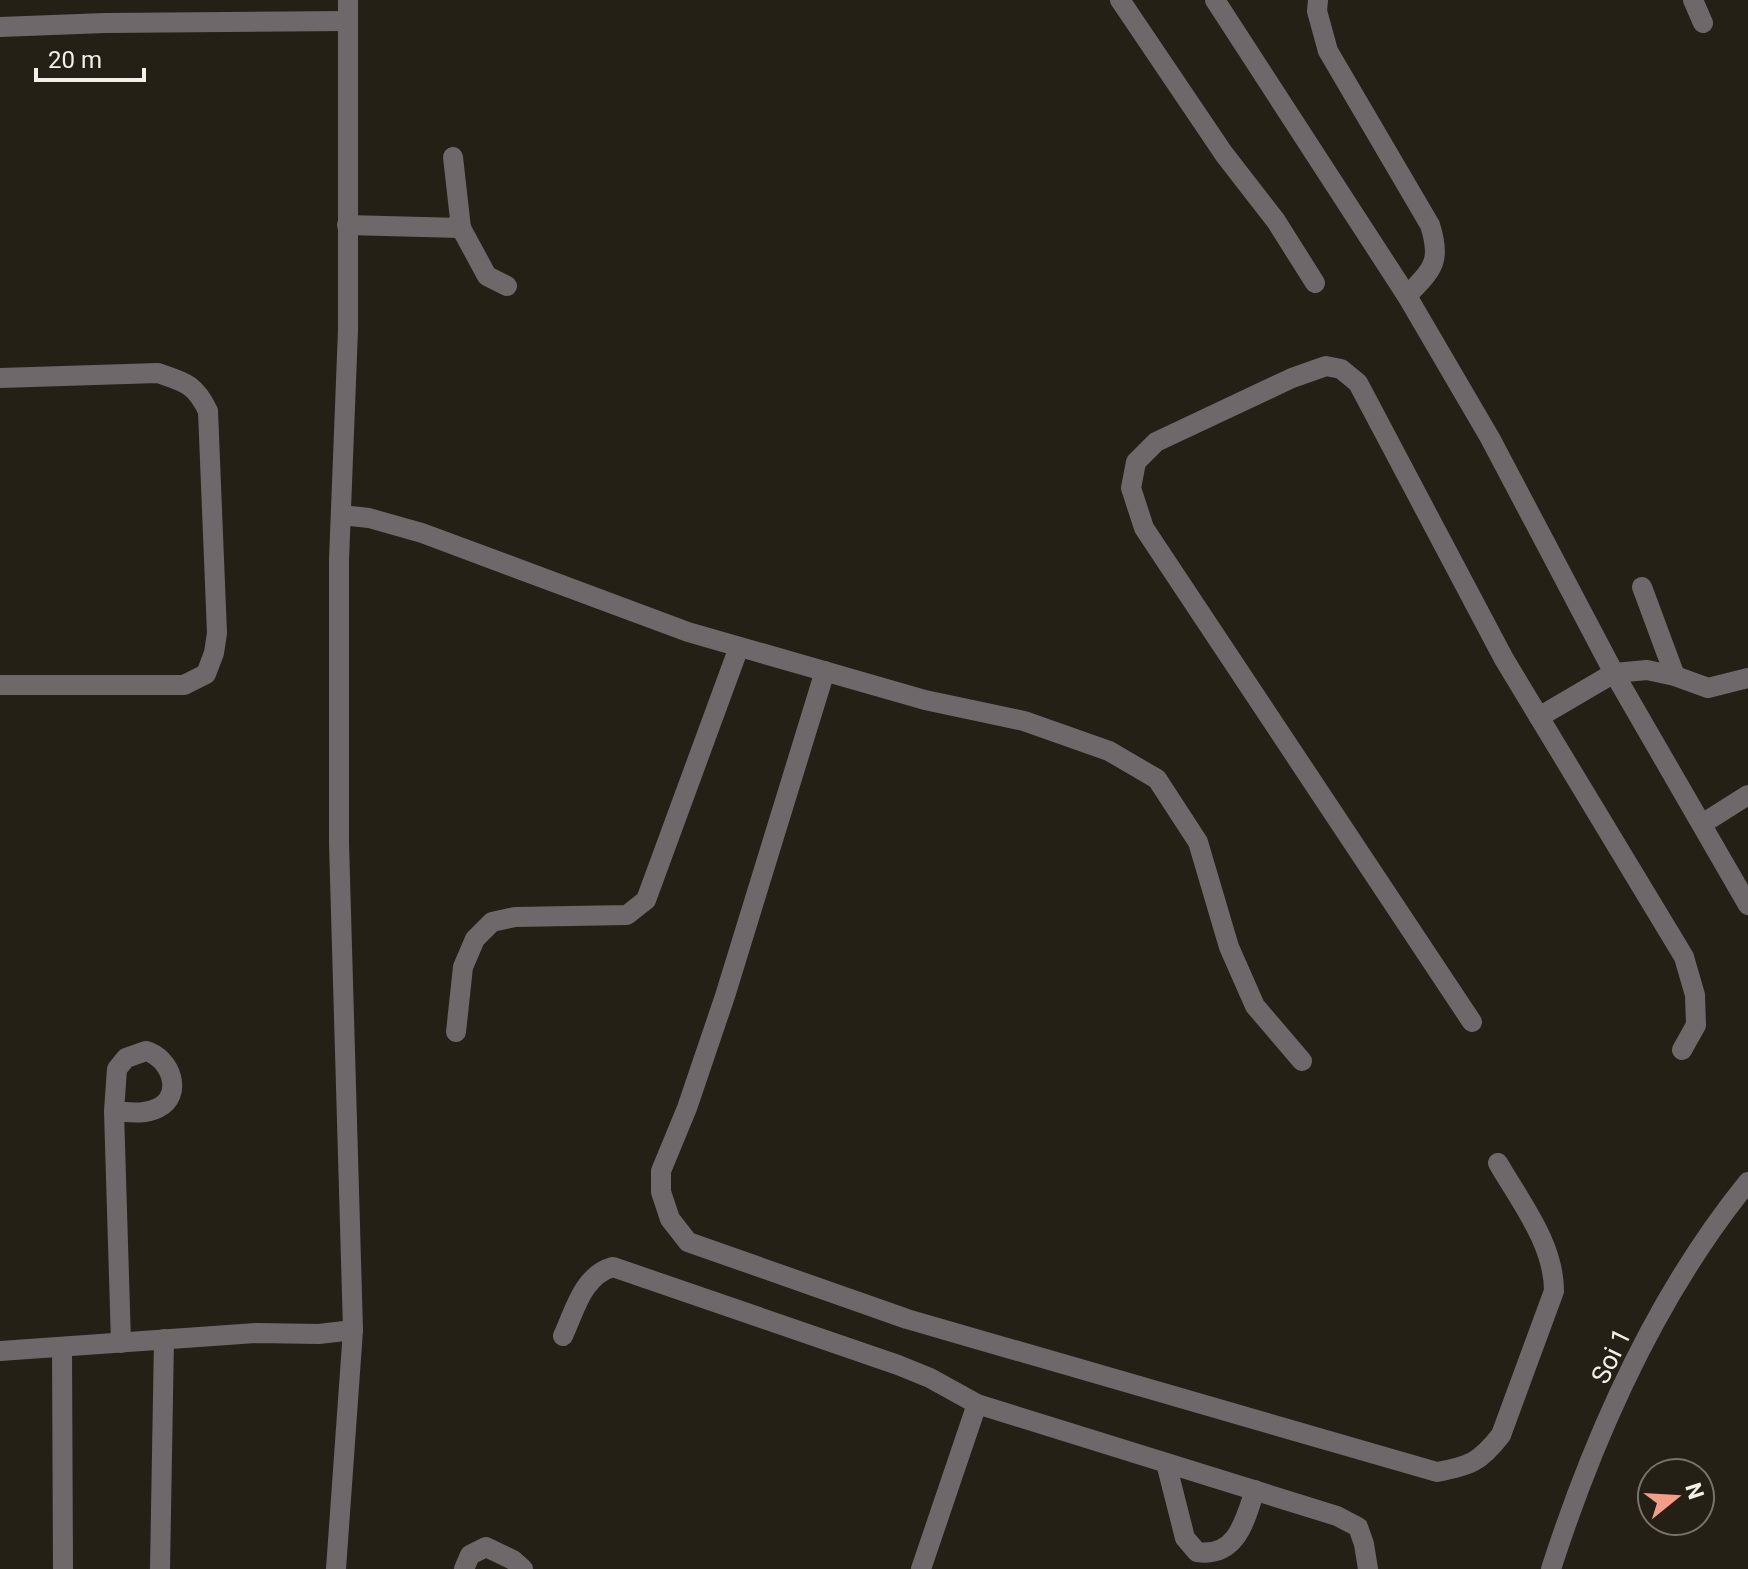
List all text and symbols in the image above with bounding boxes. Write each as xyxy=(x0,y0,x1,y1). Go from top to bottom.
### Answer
scale bar xyxy=(36,32,144,82)
text: 20 m xyxy=(48,46,102,74)
street label: Soi 1 xyxy=(1585,1324,1637,1388)
north arrow xyxy=(1636,1457,1716,1537)
text: N xyxy=(1680,1480,1709,1502)

